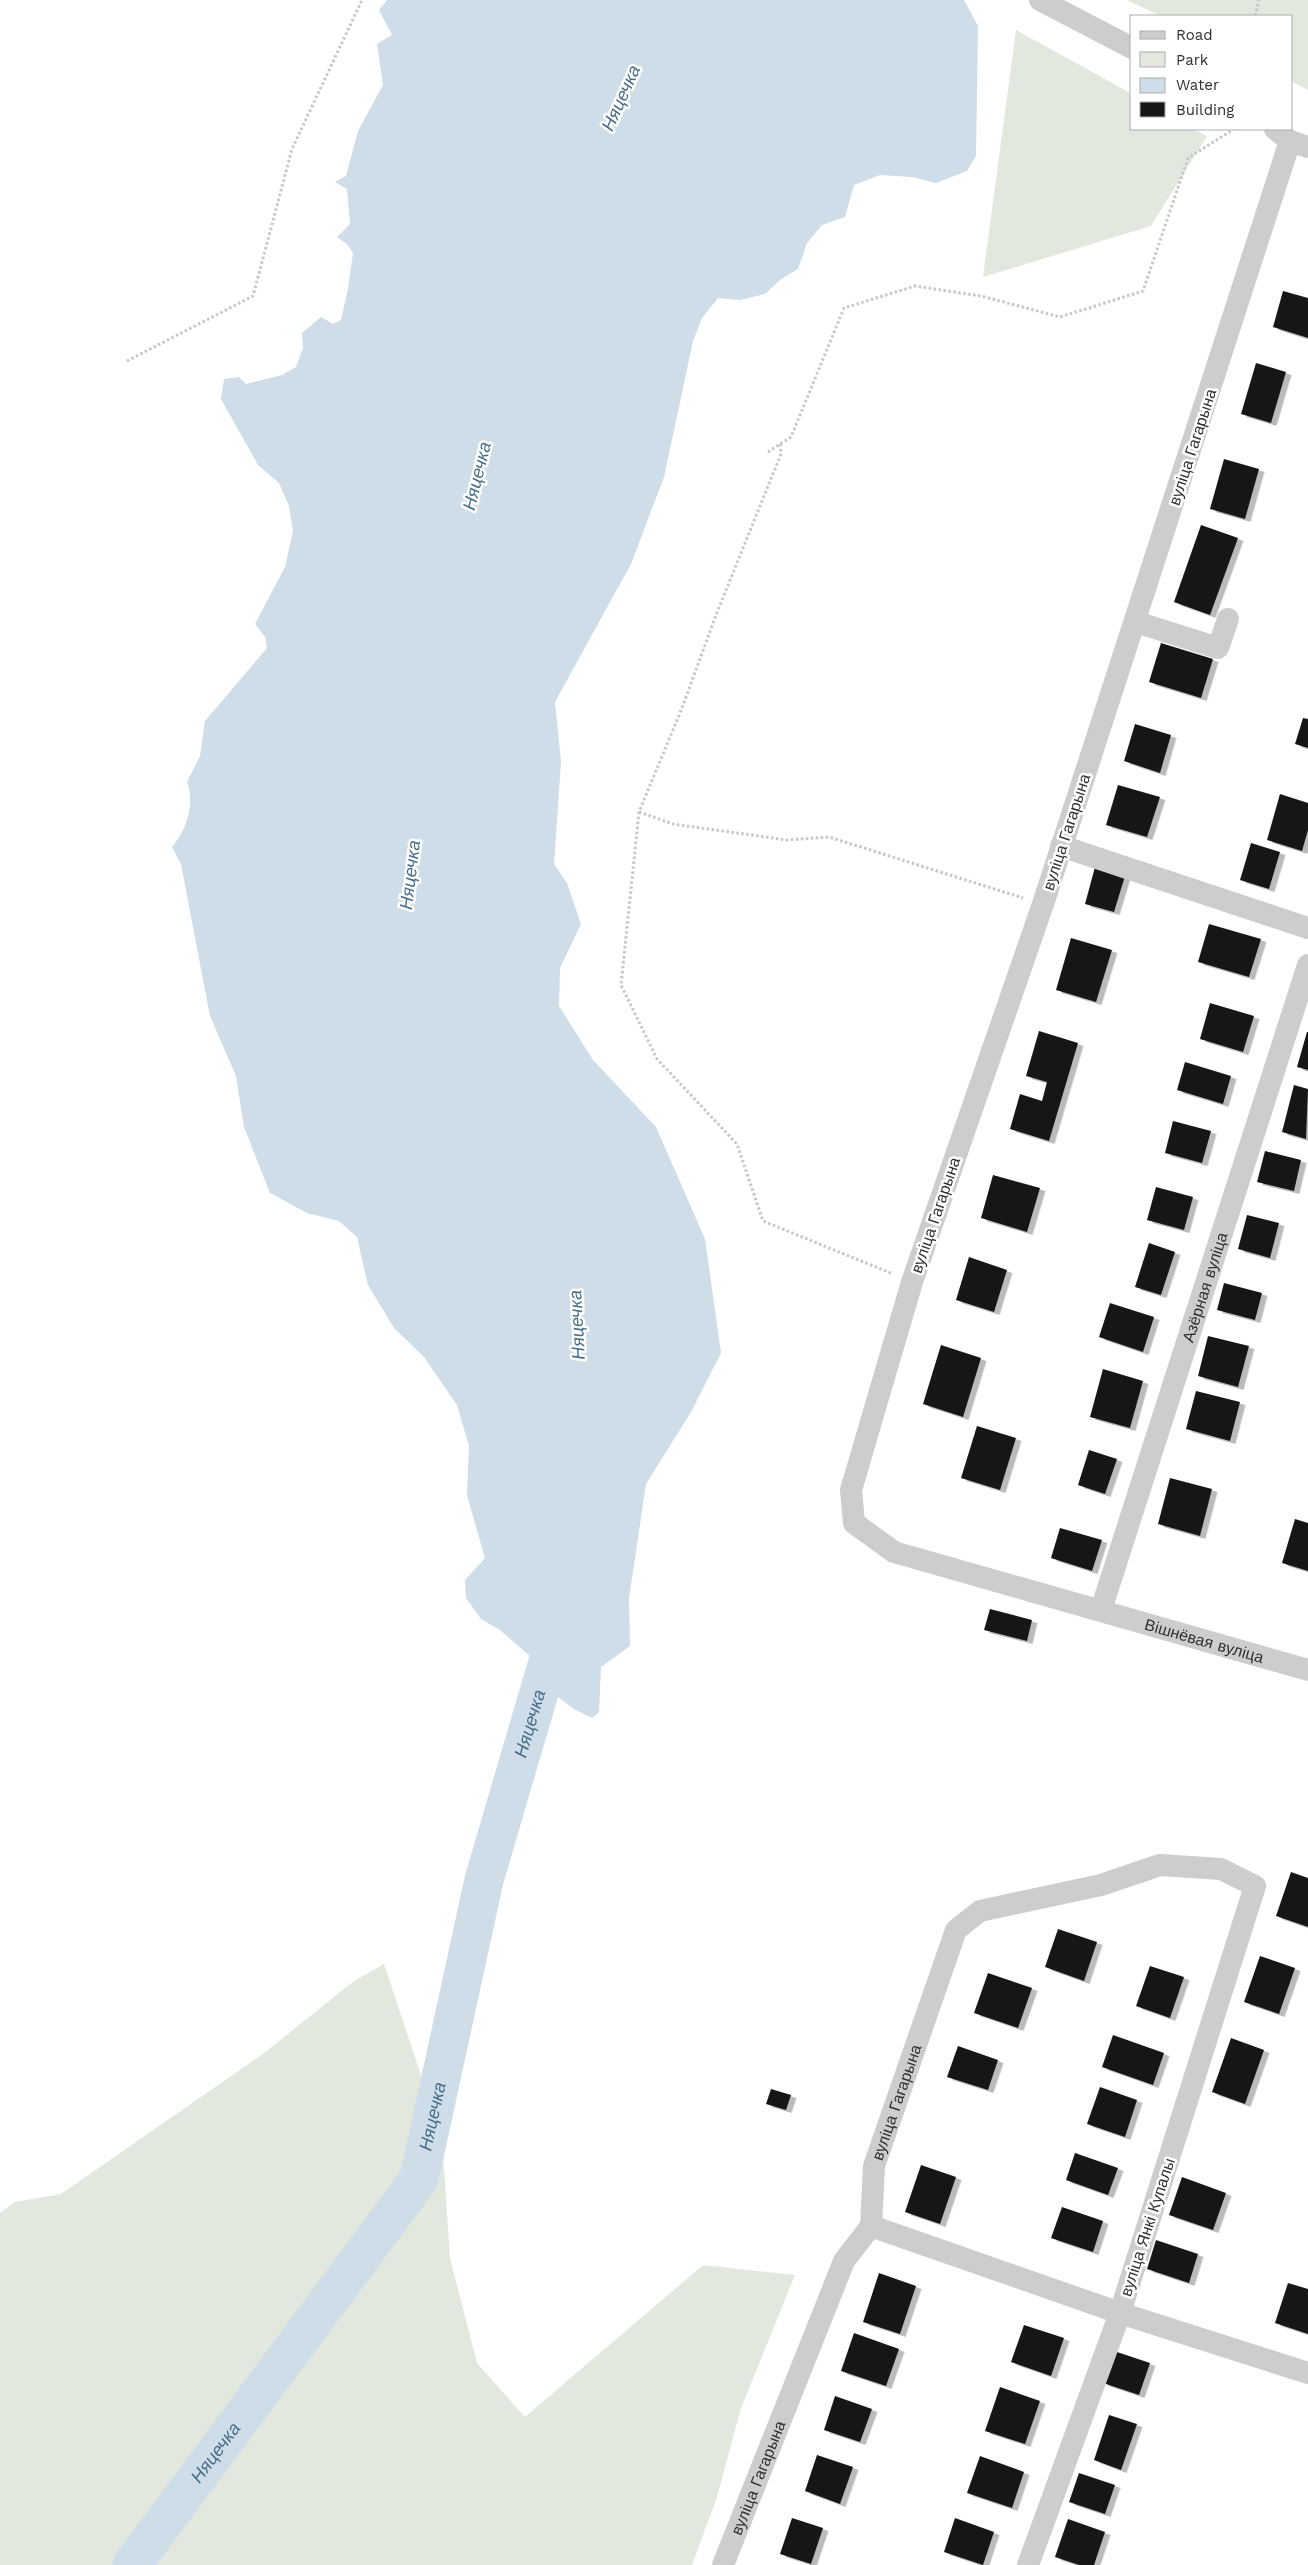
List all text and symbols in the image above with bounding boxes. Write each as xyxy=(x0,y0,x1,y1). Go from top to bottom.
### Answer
legend xyxy=(1130,15,1293,130)
text: Road xyxy=(1176,26,1213,44)
text: Park xyxy=(1176,51,1209,69)
water label: Няцечка xyxy=(597,62,644,134)
text: Water xyxy=(1176,76,1219,94)
text: Building xyxy=(1176,101,1234,119)
street label: вуліца Гагарына xyxy=(1165,386,1220,508)
water label: Няцечка xyxy=(458,440,495,512)
street label: вуліца Гагарына xyxy=(1039,771,1094,893)
water label: Няцечка xyxy=(395,839,424,911)
street label: вуліца Гагарына xyxy=(907,1155,964,1276)
street label: Азёрная вуліца xyxy=(1179,1230,1232,1345)
water label: Няцечка xyxy=(564,1290,589,1360)
street label: Вішнёвая вуліца xyxy=(1142,1615,1266,1667)
water label: Няцечка xyxy=(510,1687,549,1760)
street label: вуліца Гагарына xyxy=(868,2042,926,2163)
water label: Няцечка xyxy=(414,2080,450,2153)
street label: вуліца Янкі Купалы xyxy=(1116,2156,1179,2299)
water label: Няцечка xyxy=(186,2418,244,2487)
street label: вуліца Гагарына xyxy=(727,2418,790,2538)

